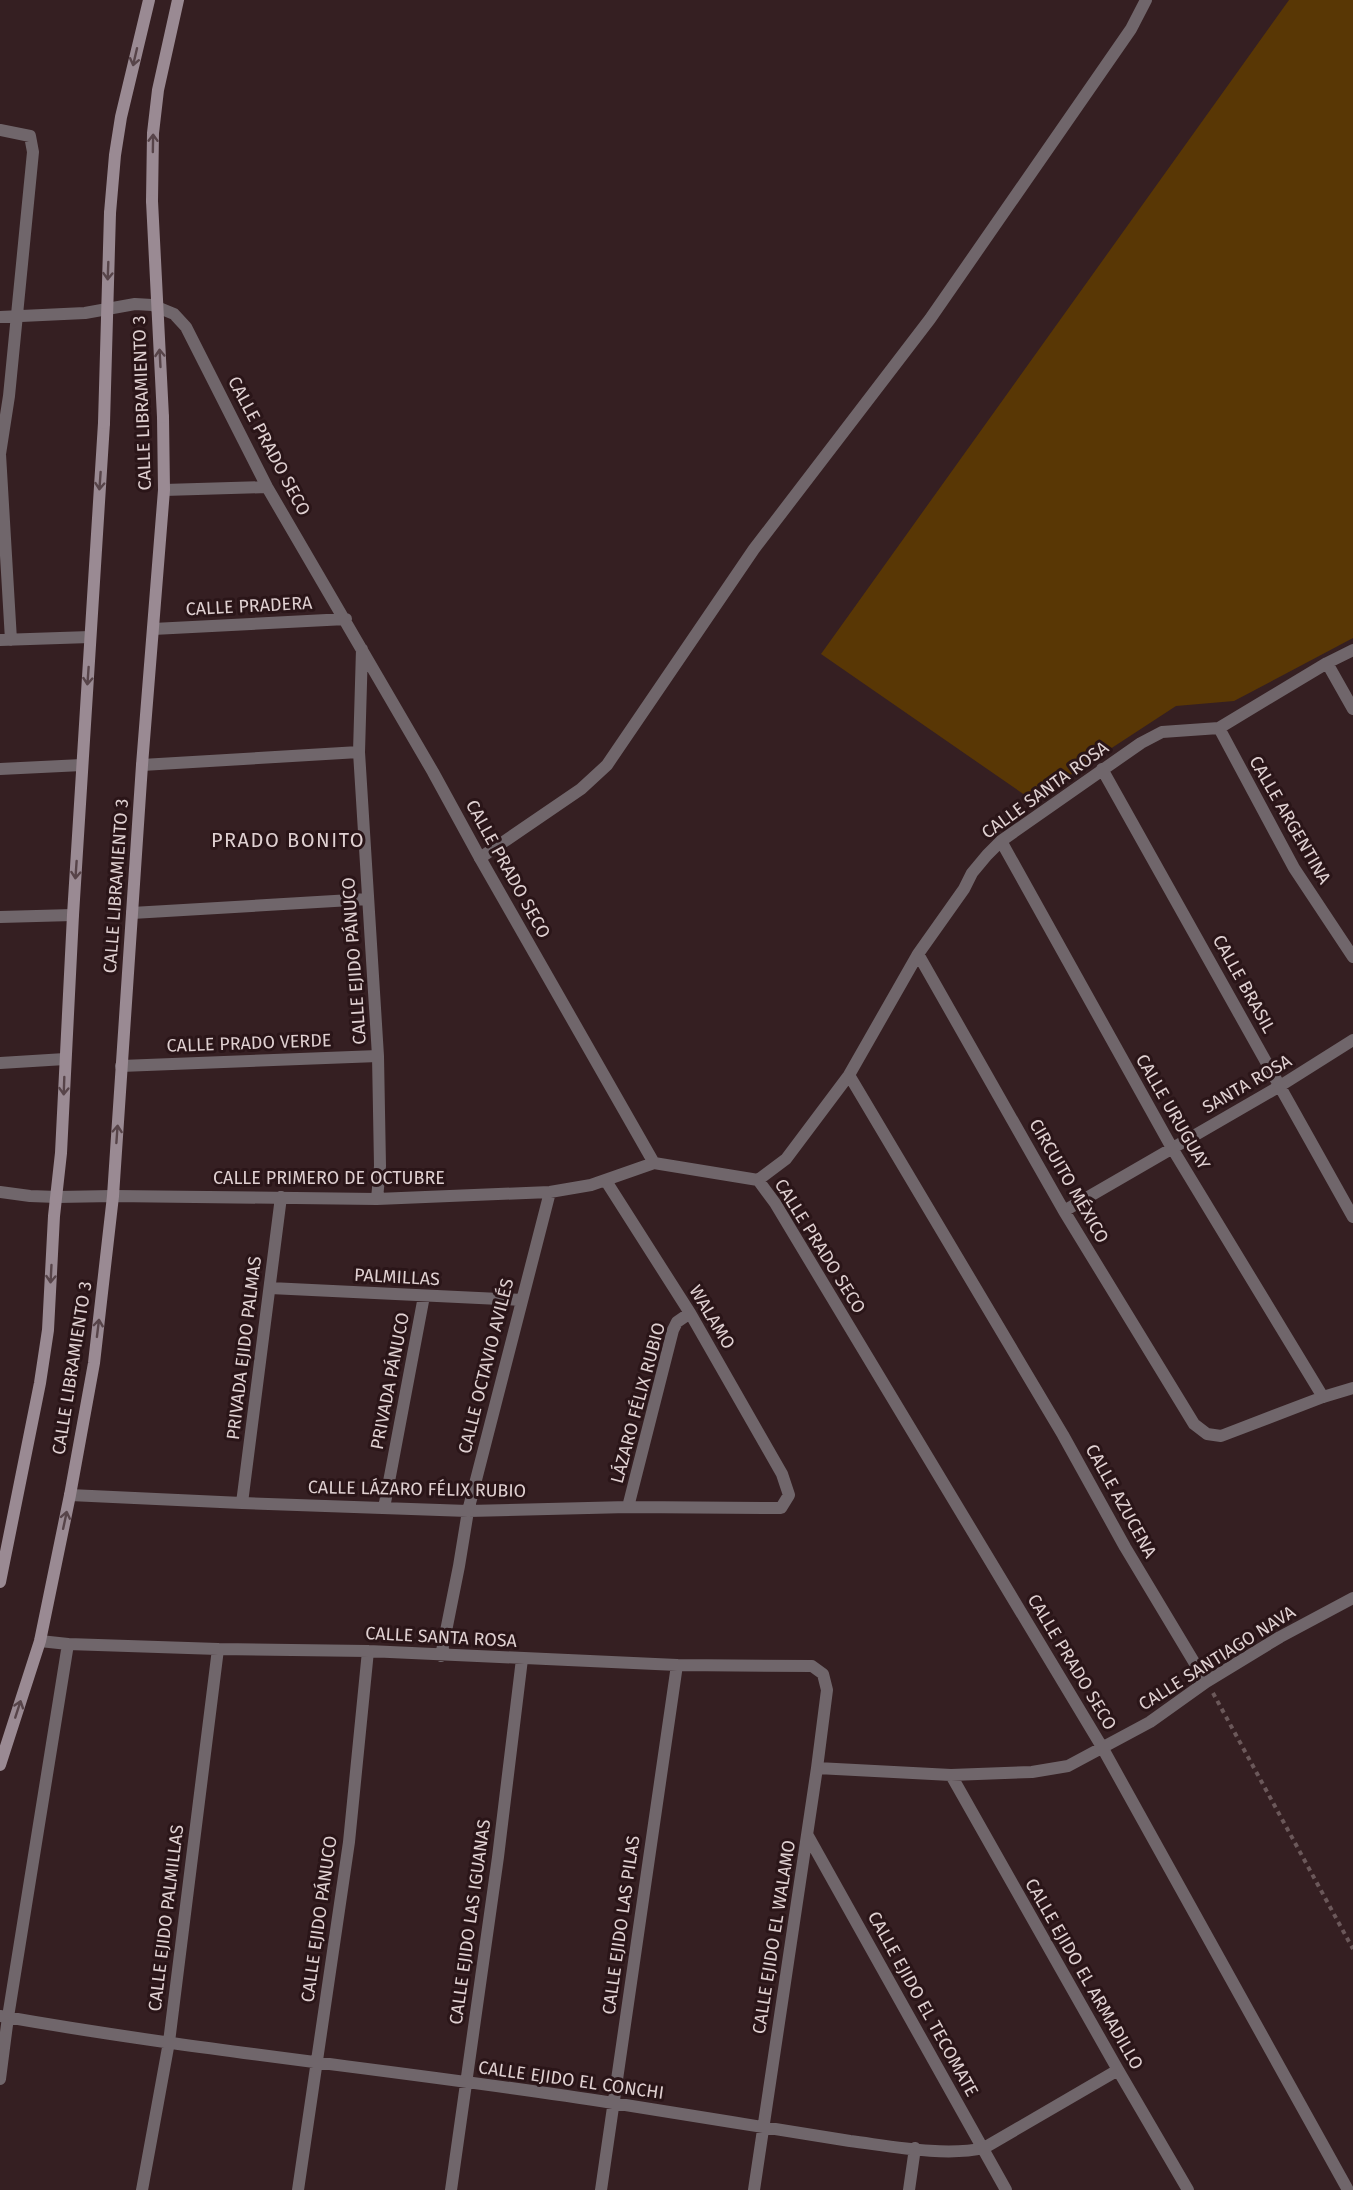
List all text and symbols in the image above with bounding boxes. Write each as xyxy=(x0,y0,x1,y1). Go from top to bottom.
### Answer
one-way arrow xyxy=(129,47,141,66)
one-way arrow xyxy=(147,133,159,153)
one-way arrow xyxy=(103,261,114,281)
street label: CALLE LIBRAMIENTO 3 xyxy=(128,315,156,491)
one-way arrow xyxy=(155,349,166,369)
street label: CALLE PRADO SECO xyxy=(223,373,315,519)
one-way arrow xyxy=(94,471,105,491)
street label: CALLE PRADERA xyxy=(185,592,314,620)
one-way arrow xyxy=(82,665,93,685)
street label: CALLE SANTA ROSA xyxy=(977,736,1113,844)
street label: CALLE ARGENTINA xyxy=(1244,752,1336,889)
street label: CALLE PRADO SECO xyxy=(461,796,555,942)
street label: CALLE LIBRAMIENTO 3 xyxy=(99,798,133,974)
district label: PRADO BONITO xyxy=(211,828,365,852)
one-way arrow xyxy=(70,860,81,880)
street label: CALLE EJIDO PÁNUCO xyxy=(336,876,371,1046)
street label: CALLE BRASIL xyxy=(1208,931,1280,1037)
street label: CALLE PRADO VERDE xyxy=(166,1029,332,1057)
street label: SANTA ROSA xyxy=(1199,1049,1296,1118)
street label: CALLE URUGUAY xyxy=(1131,1050,1215,1174)
one-way arrow xyxy=(58,1076,69,1096)
street label: CIRCUITO MÉXICO xyxy=(1024,1114,1114,1247)
one-way arrow xyxy=(112,1125,123,1144)
street label: CALLE PRIMERO DE OCTUBRE xyxy=(213,1167,445,1189)
street label: CALLE PRADO SECO xyxy=(770,1175,870,1317)
street label: PRIVADA EJIDO PALMAS xyxy=(222,1255,266,1441)
one-way arrow xyxy=(45,1264,56,1284)
street label: PALMILLAS xyxy=(354,1264,441,1290)
street label: CALLE OCTAVIO AVILÉS xyxy=(453,1276,518,1456)
street label: CALLE LIBRAMIENTO 3 xyxy=(47,1280,97,1456)
street label: WALAMO xyxy=(684,1281,740,1353)
street label: PRIVADA PÁNUCO xyxy=(365,1310,414,1451)
one-way arrow xyxy=(93,1319,104,1338)
street label: LÁZARO FÉLIX RUBIO xyxy=(605,1320,670,1486)
street label: CALLE AZUCENA xyxy=(1081,1440,1162,1562)
street label: CALLE LÁZARO FÉLIX RUBIO xyxy=(308,1475,526,1502)
one-way arrow xyxy=(60,1511,71,1530)
street label: CALLE PRADO SECO xyxy=(1023,1590,1121,1734)
street label: CALLE SANTIAGO NAVA xyxy=(1135,1600,1300,1715)
street label: CALLE SANTA ROSA xyxy=(365,1622,518,1652)
one-way arrow xyxy=(13,1700,24,1719)
street label: CALLE EJIDO LAS IGUANAS xyxy=(445,1818,495,2026)
street label: CALLE EJIDO PALMILLAS xyxy=(144,1823,188,2012)
street label: CALLE EJIDO PÁNUCO xyxy=(295,1834,342,2004)
street label: CALLE EJIDO LAS PILAS xyxy=(598,1834,644,2016)
street label: CALLE EJIDO EL WALAMO xyxy=(748,1839,800,2035)
street label: CALLE EJIDO EL ARMADILLO xyxy=(1020,1874,1148,2074)
street label: CALLE EJIDO EL TECOMATE xyxy=(863,1908,983,2100)
street label: CALLE EJIDO EL CONCHI xyxy=(477,2056,665,2104)

